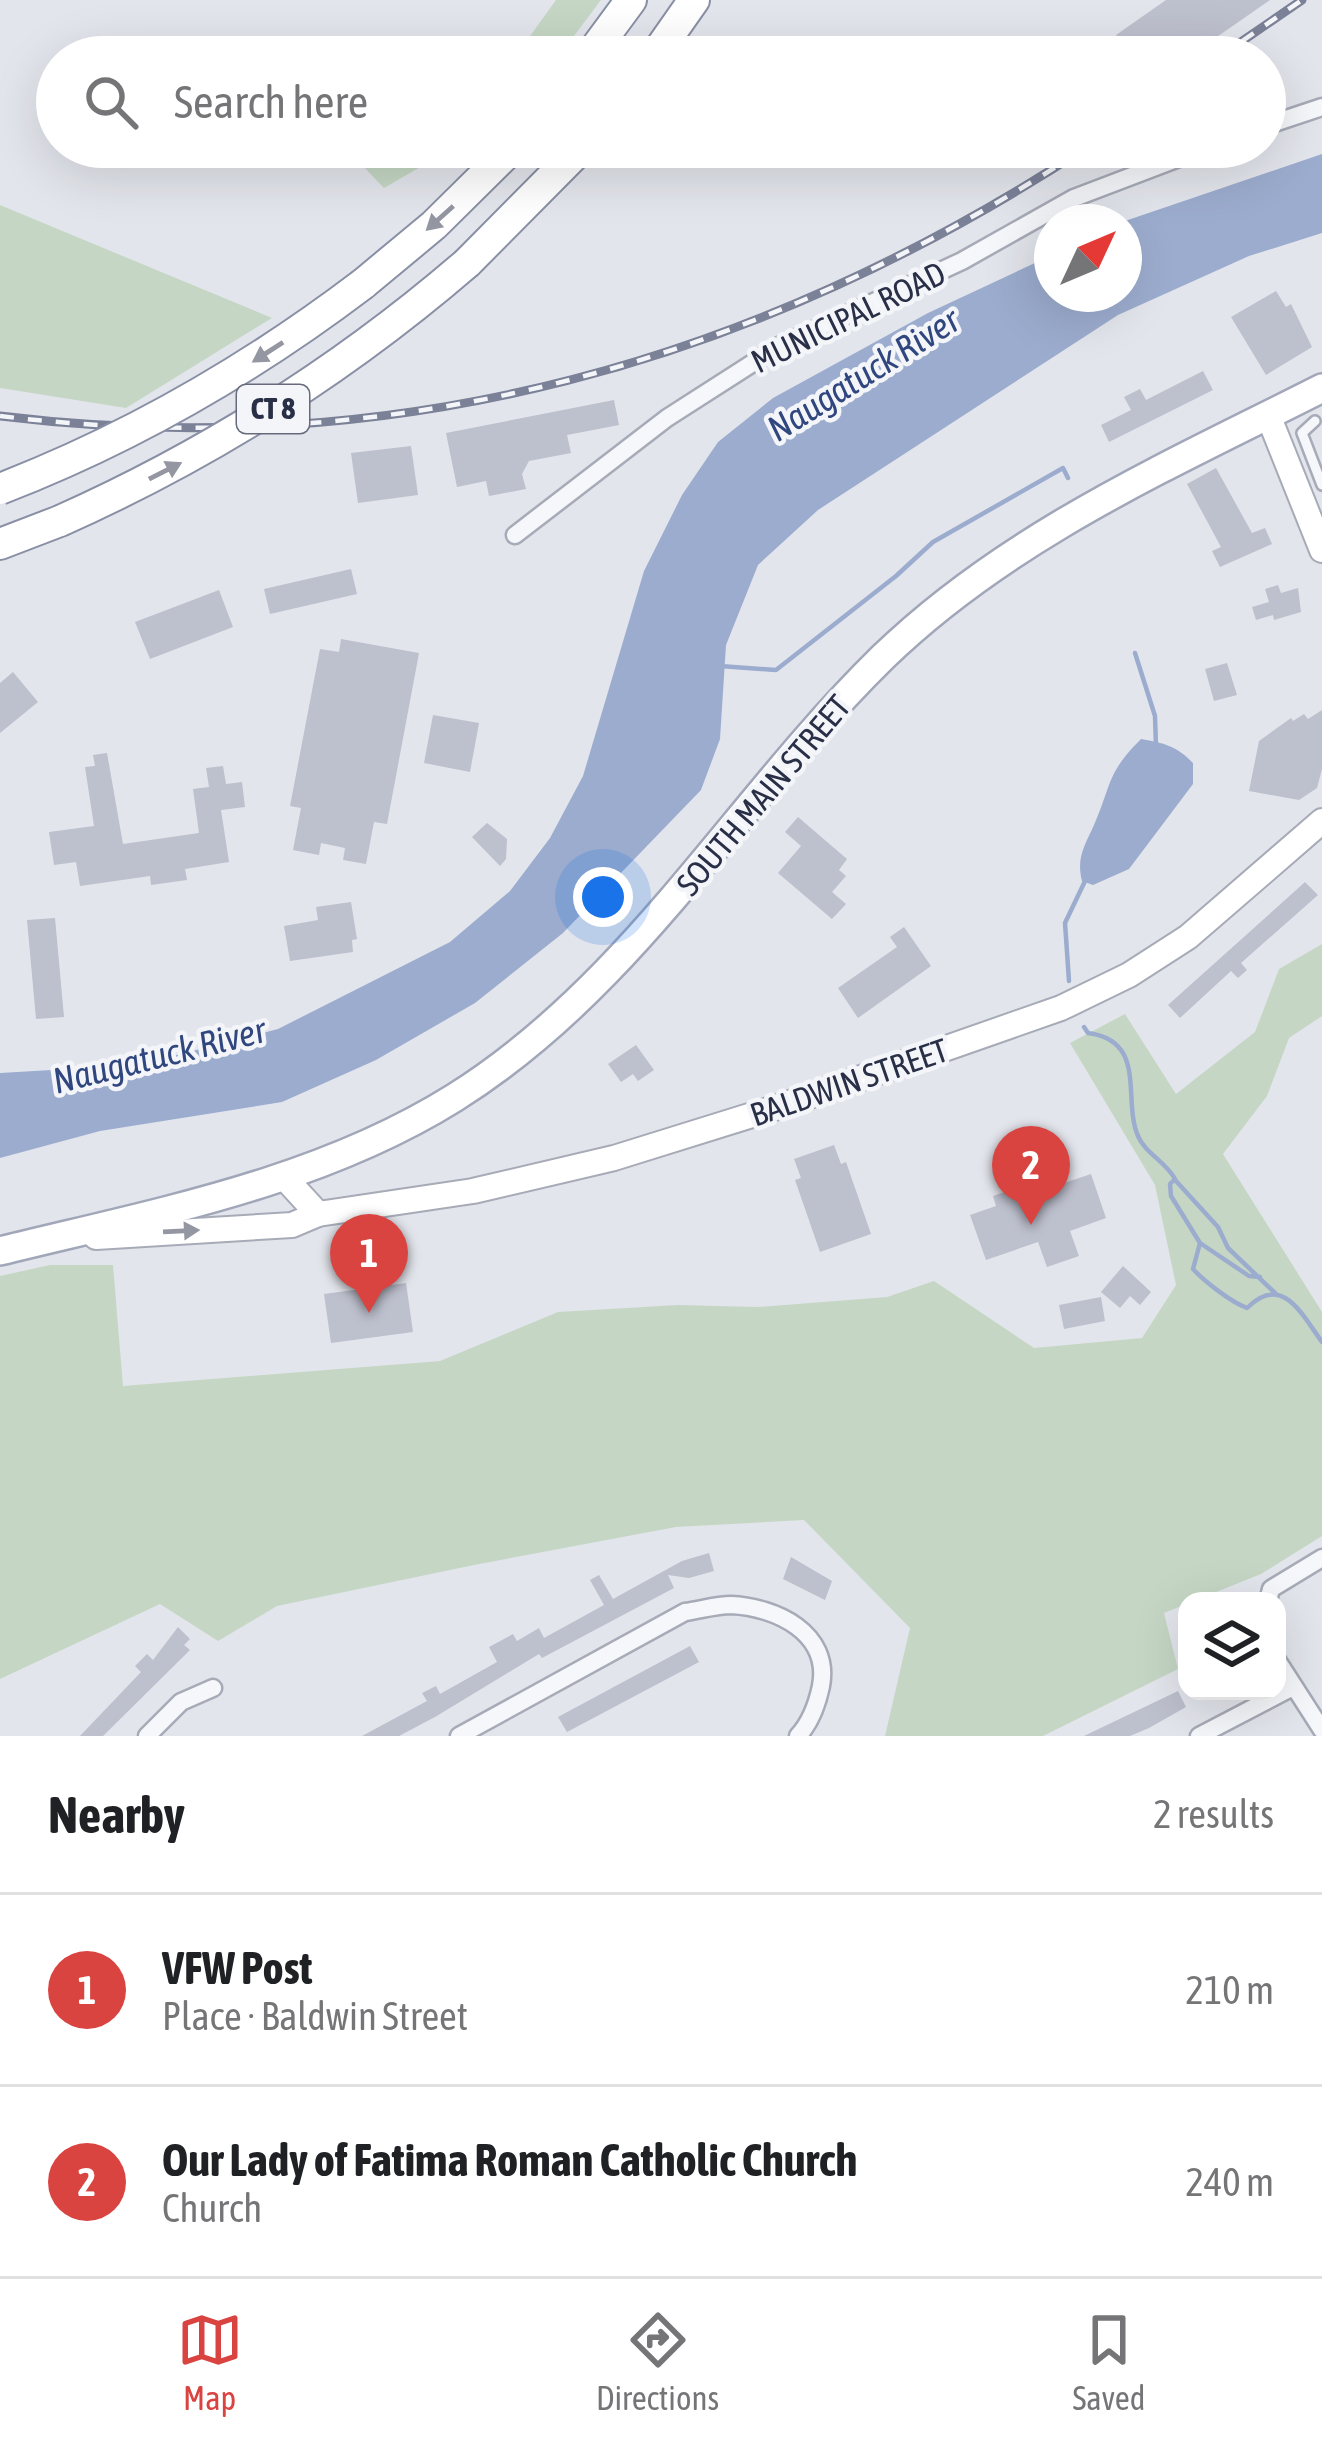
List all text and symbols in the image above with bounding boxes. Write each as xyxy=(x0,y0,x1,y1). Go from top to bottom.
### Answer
search box xyxy=(36,36,1286,168)
icon: search xyxy=(78,69,144,135)
text: Search here xyxy=(174,76,368,128)
one-way arrow xyxy=(426,204,455,232)
north arrow xyxy=(1034,204,1142,312)
street label: MUNICIPAL ROAD xyxy=(745,254,951,380)
water label: Naugatuck River xyxy=(759,298,968,450)
one-way arrow xyxy=(251,341,284,363)
road number: CT 8 xyxy=(237,385,309,433)
one-way arrow xyxy=(148,462,183,482)
street label: SOUTH MAIN STREET xyxy=(668,687,858,903)
your location xyxy=(573,867,633,927)
water label: Naugatuck River xyxy=(48,1008,271,1102)
street label: BALDWIN STREET xyxy=(745,1030,953,1134)
pin: 2 xyxy=(992,1126,1070,1225)
pin: 1 xyxy=(330,1214,408,1313)
one-way arrow xyxy=(163,1221,201,1240)
map controls xyxy=(1178,1592,1286,1700)
button: layers xyxy=(1178,1592,1286,1700)
text: Nearby xyxy=(48,1785,185,1844)
text: 2 results xyxy=(1153,1792,1274,1836)
text: VFW Post xyxy=(162,1942,313,1994)
text: 1 xyxy=(78,1968,96,2012)
text: 210 m xyxy=(1186,1968,1274,2012)
text: Place · Baldwin Street xyxy=(162,1994,468,2038)
text: Our Lady of Fatima Roman Catholic Church xyxy=(162,2134,857,2186)
text: 2 xyxy=(78,2160,96,2204)
text: 240 m xyxy=(1186,2160,1274,2204)
text: Church xyxy=(162,2186,262,2230)
tab: Map xyxy=(177,2307,243,2417)
tab: Directions xyxy=(596,2307,719,2417)
tab: Saved xyxy=(1072,2307,1145,2417)

